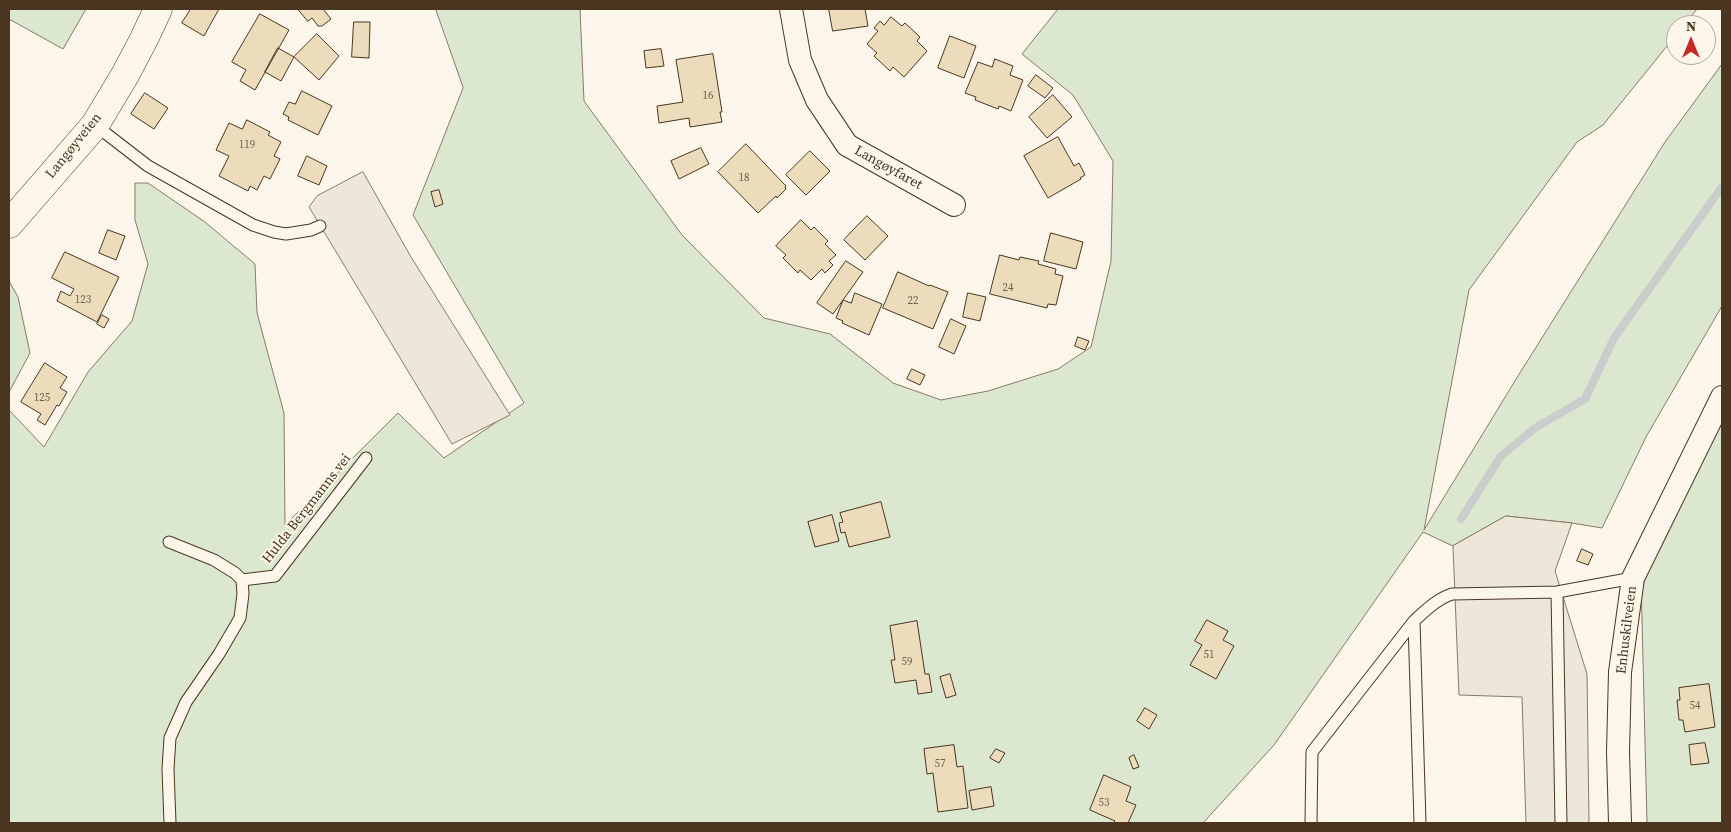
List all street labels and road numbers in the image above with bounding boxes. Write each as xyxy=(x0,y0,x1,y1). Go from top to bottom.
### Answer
street label: Langøyveien xyxy=(42,110,106,182)
street label: Langøyfaret xyxy=(851,142,925,194)
street label: Hulda Bergmanns vei xyxy=(259,451,355,567)
street label: Enhuskilveien xyxy=(1613,585,1641,675)

